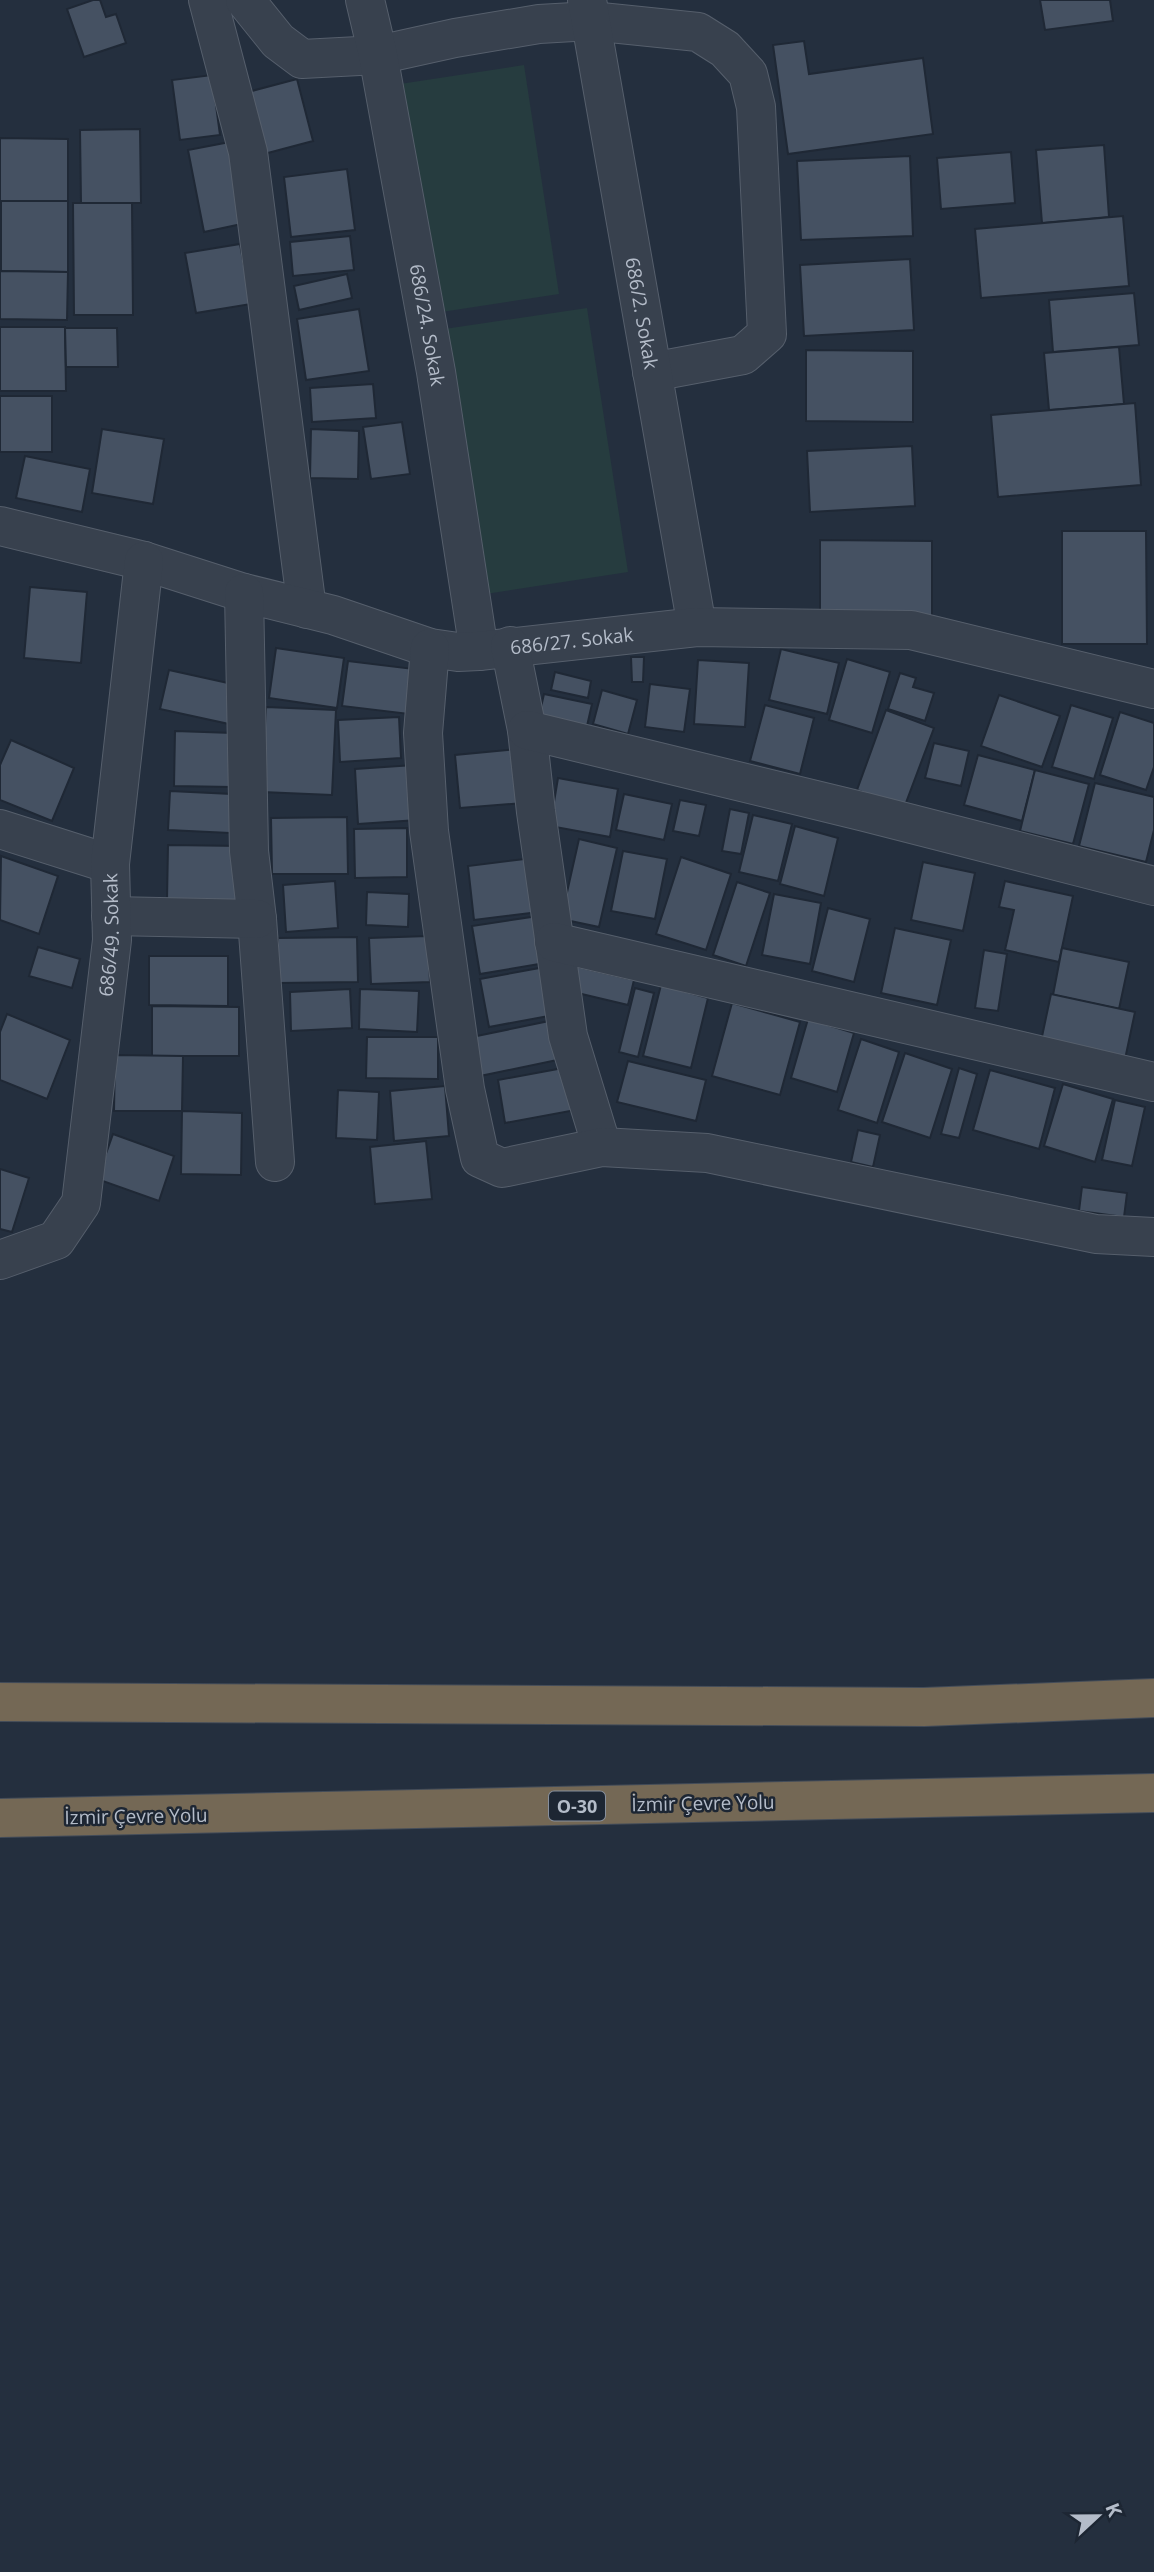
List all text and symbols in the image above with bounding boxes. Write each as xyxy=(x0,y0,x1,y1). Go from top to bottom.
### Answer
street label: 686/2. Sokak xyxy=(619,255,665,371)
street label: 686/24. Sokak xyxy=(403,262,451,388)
street label: 686/27. Sokak xyxy=(509,621,635,660)
street label: 686/49. Sokak xyxy=(92,873,125,998)
street label: İzmir Çevre Yolu xyxy=(631,1789,775,1817)
road number: O-30 xyxy=(549,1792,605,1820)
street label: İzmir Çevre Yolu xyxy=(64,1802,208,1830)
north arrow xyxy=(1063,2481,1133,2551)
text: K xyxy=(1099,2499,1128,2521)

